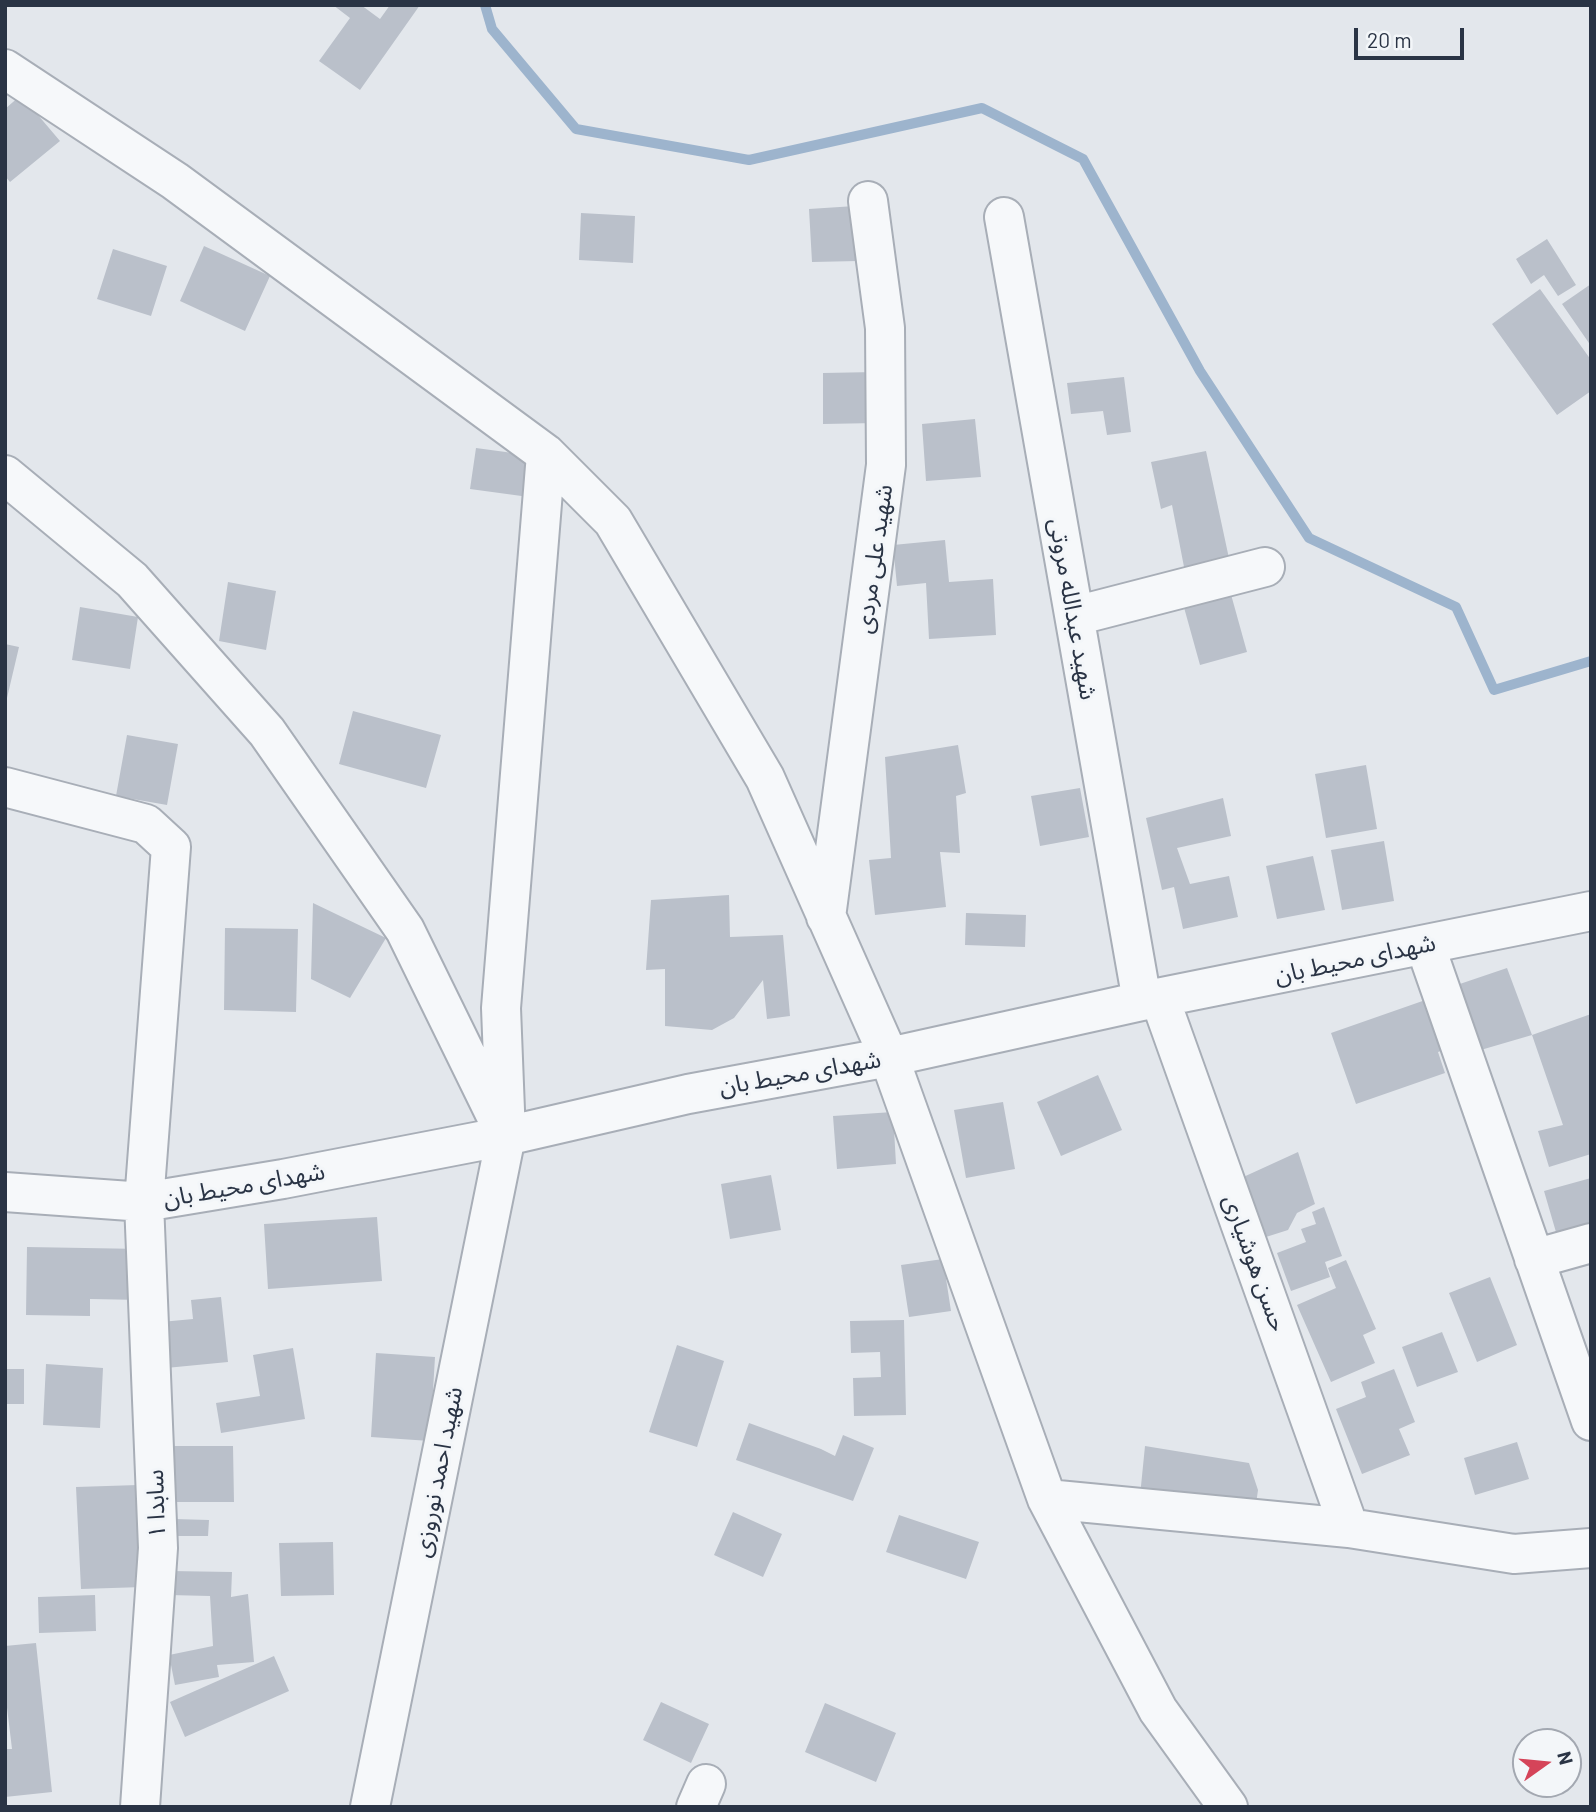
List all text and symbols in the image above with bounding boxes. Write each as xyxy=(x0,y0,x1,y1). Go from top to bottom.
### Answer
scale bar xyxy=(1358,14,1468,58)
text: 20 m xyxy=(1367,27,1412,52)
street label: شهید علی مردی xyxy=(849,483,899,635)
street label: شهید عبدالله مروتی xyxy=(1043,516,1103,702)
street label: شهدای محیط بان xyxy=(1272,928,1438,990)
street label: شهدای محیط بان xyxy=(717,1045,883,1101)
street label: شهدای محیط بان xyxy=(161,1157,327,1213)
street label: حسن هوشیاری xyxy=(1217,1191,1293,1335)
street label: شهید احمد نوروزی xyxy=(407,1384,469,1560)
street label: سابدا ۱ xyxy=(140,1469,172,1539)
north arrow xyxy=(1512,1728,1582,1798)
text: N xyxy=(1553,1749,1579,1767)

